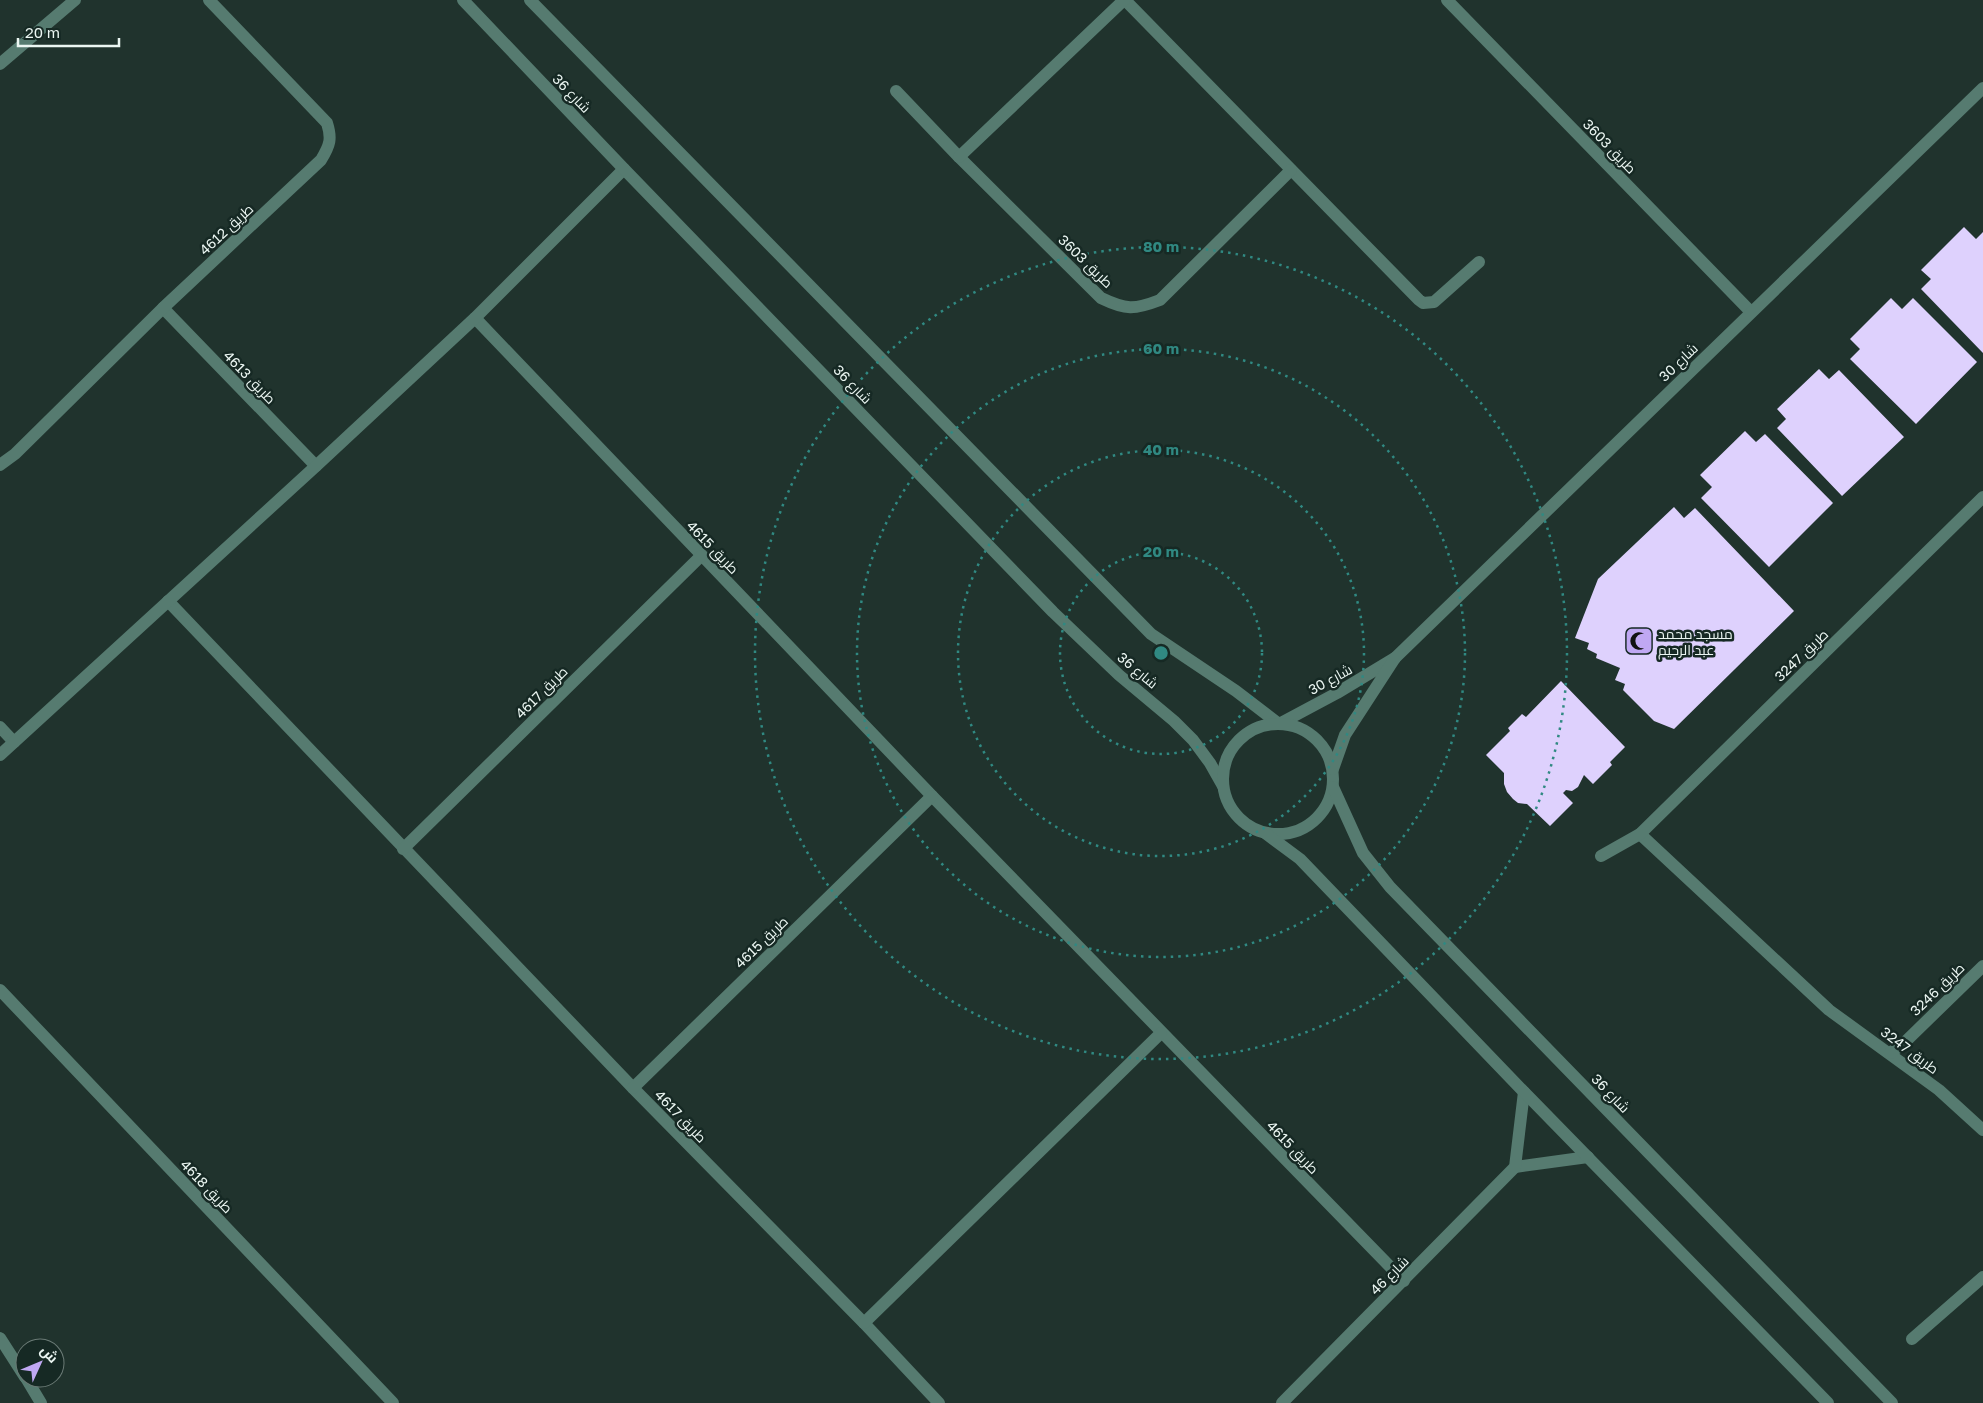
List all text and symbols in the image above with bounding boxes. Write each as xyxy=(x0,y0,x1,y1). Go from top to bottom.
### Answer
scale bar xyxy=(18,15,119,47)
text: 20 m xyxy=(25,23,60,41)
street label: شارع 36 xyxy=(549,70,595,117)
street label: طريق 3603 xyxy=(1579,115,1640,177)
street label: طريق 4612 xyxy=(196,200,257,259)
street label: طريق 3603 xyxy=(1055,231,1117,292)
text: 80 m xyxy=(1143,237,1179,255)
text: 60 m xyxy=(1143,339,1179,357)
street label: شارع 30 xyxy=(1655,339,1702,385)
street label: طريق 4613 xyxy=(220,347,280,408)
street label: شارع 36 xyxy=(830,361,876,408)
text: 40 m xyxy=(1143,440,1179,458)
street label: طريق 4615 xyxy=(683,517,743,578)
text: 20 m xyxy=(1143,542,1179,560)
place label: مسجد محمد عبد الرحيم xyxy=(1658,625,1733,660)
street label: طريق 3247 xyxy=(1771,625,1832,685)
mosque icon: مسجد محمد عبد الرحيم xyxy=(1624,626,1654,656)
centre of rings xyxy=(1152,644,1170,662)
street label: شارع 36 xyxy=(1114,648,1162,692)
street label: شارع 30 xyxy=(1305,660,1355,699)
street label: طريق 4617 xyxy=(511,662,571,722)
street label: طريق 4615 xyxy=(731,912,792,972)
street label: طريق 3246 xyxy=(1906,959,1968,1020)
street label: طريق 3247 xyxy=(1877,1023,1942,1078)
street label: شارع 36 xyxy=(1588,1070,1634,1117)
street label: طريق 4617 xyxy=(651,1086,710,1147)
street label: طريق 4615 xyxy=(1263,1117,1323,1178)
street label: طريق 4618 xyxy=(177,1156,237,1217)
street label: شارع 46 xyxy=(1366,1252,1413,1299)
north arrow xyxy=(15,1338,65,1388)
text: ش xyxy=(37,1341,62,1367)

